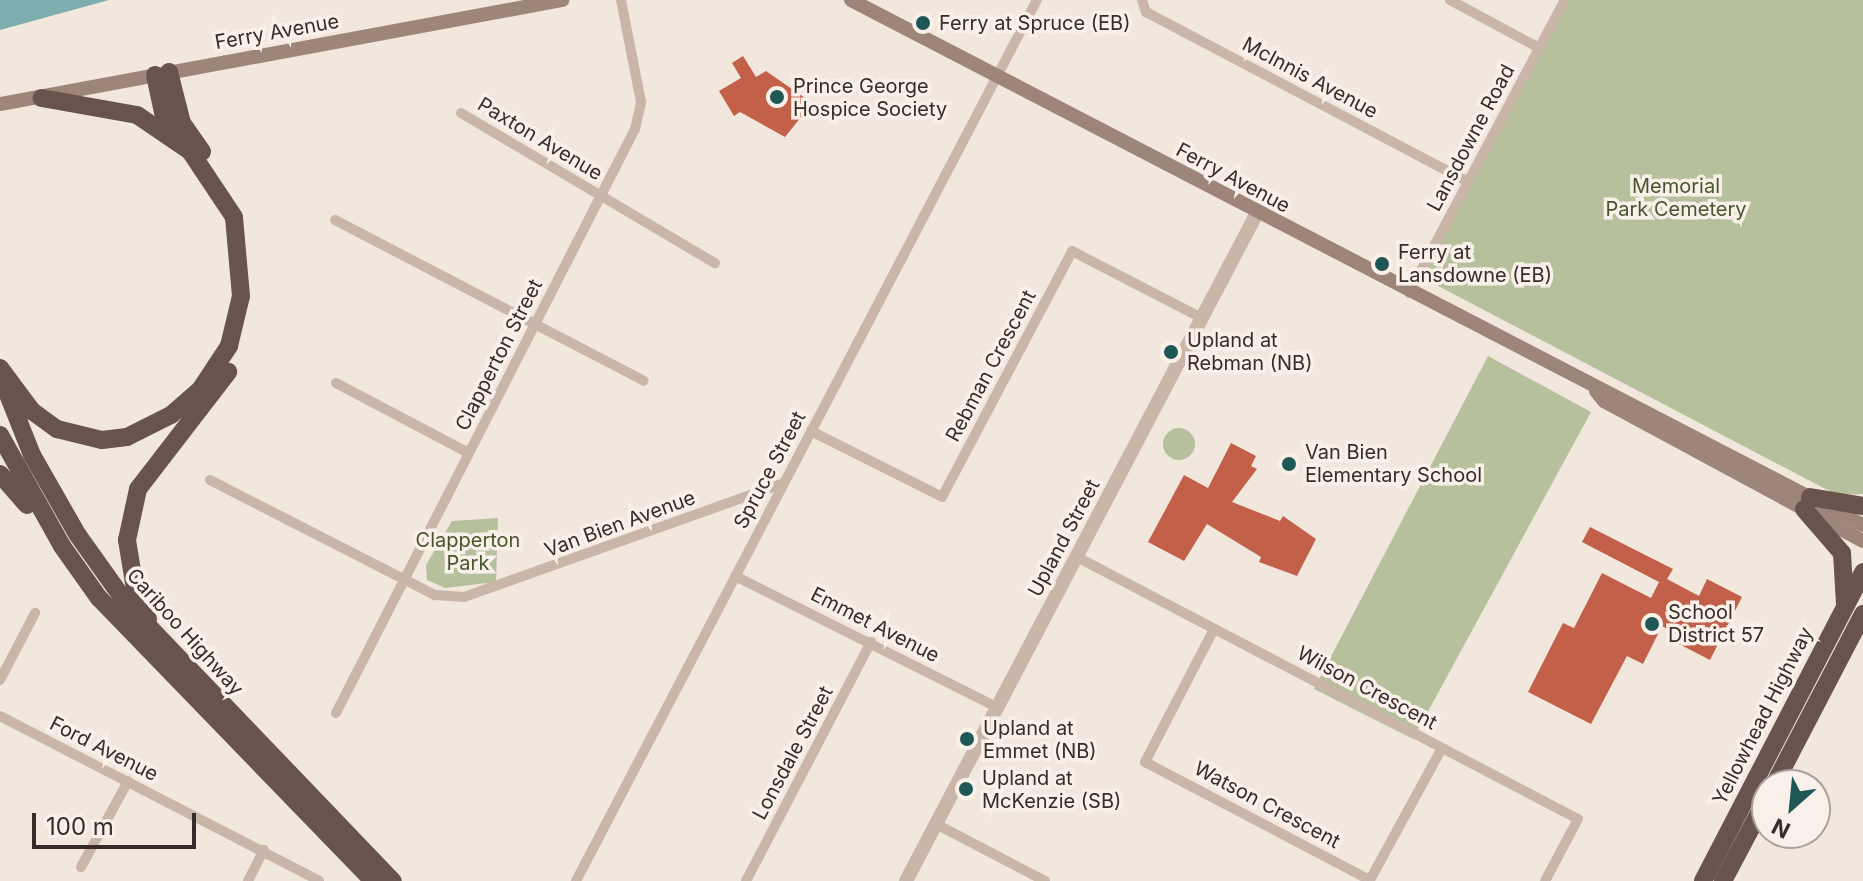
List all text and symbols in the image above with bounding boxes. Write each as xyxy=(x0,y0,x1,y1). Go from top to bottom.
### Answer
street label: Ferry Avenue xyxy=(213,9,341,55)
place label: Ferry at Spruce (EB) xyxy=(939,11,1130,35)
marker: Ferry at Spruce (EB) xyxy=(914,14,932,32)
street label: McInnis Avenue xyxy=(1238,32,1382,124)
street label: Lansdowne Road xyxy=(1422,61,1520,215)
place label: Prince George Hospice Society xyxy=(793,74,947,121)
marker: Prince George Hospice Society xyxy=(768,88,786,106)
street label: Paxton Avenue xyxy=(473,92,607,186)
street label: Ferry Avenue xyxy=(1172,138,1294,218)
park label: Memorial Park Cemetery xyxy=(1606,175,1746,222)
place label: Ferry at Lansdowne (EB) xyxy=(1398,240,1552,287)
marker: Ferry at Lansdowne (EB) xyxy=(1373,255,1391,273)
street label: Clapperton Street xyxy=(450,275,548,435)
street label: Rebman Crescent xyxy=(941,286,1041,446)
place label: Upland at Rebman (NB) xyxy=(1187,328,1312,375)
marker: Upland at Rebman (NB) xyxy=(1162,343,1180,361)
street label: Spruce Street xyxy=(729,407,811,533)
place label: Van Bien Elementary School xyxy=(1305,440,1482,487)
marker: Van Bien Elementary School xyxy=(1280,455,1298,473)
street label: Upland Street xyxy=(1023,475,1105,601)
street label: Van Bien Avenue xyxy=(541,486,699,562)
park label: Clapperton Park xyxy=(416,528,520,575)
street label: Cariboo Highway xyxy=(122,564,248,700)
street label: Emmet Avenue xyxy=(807,582,943,668)
place label: School District 57 xyxy=(1668,600,1764,647)
marker: School District 57 xyxy=(1643,615,1661,633)
street label: Yellowhead Highway xyxy=(1708,623,1818,809)
street label: Wilson Crescent xyxy=(1293,641,1441,735)
street label: Lonsdale Street xyxy=(748,682,838,824)
street label: Ford Avenue xyxy=(46,711,162,787)
place label: Upland at Emmet (NB) xyxy=(983,716,1097,763)
marker: Upland at Emmet (NB) xyxy=(958,730,976,748)
street label: Watson Crescent xyxy=(1190,756,1344,854)
place label: Upland at McKenzie (SB) xyxy=(982,766,1121,813)
north arrow xyxy=(1751,769,1831,849)
marker: Upland at McKenzie (SB) xyxy=(957,780,975,798)
scale bar xyxy=(36,797,200,847)
text: 100 m xyxy=(46,812,114,841)
text: N xyxy=(1768,813,1794,844)

